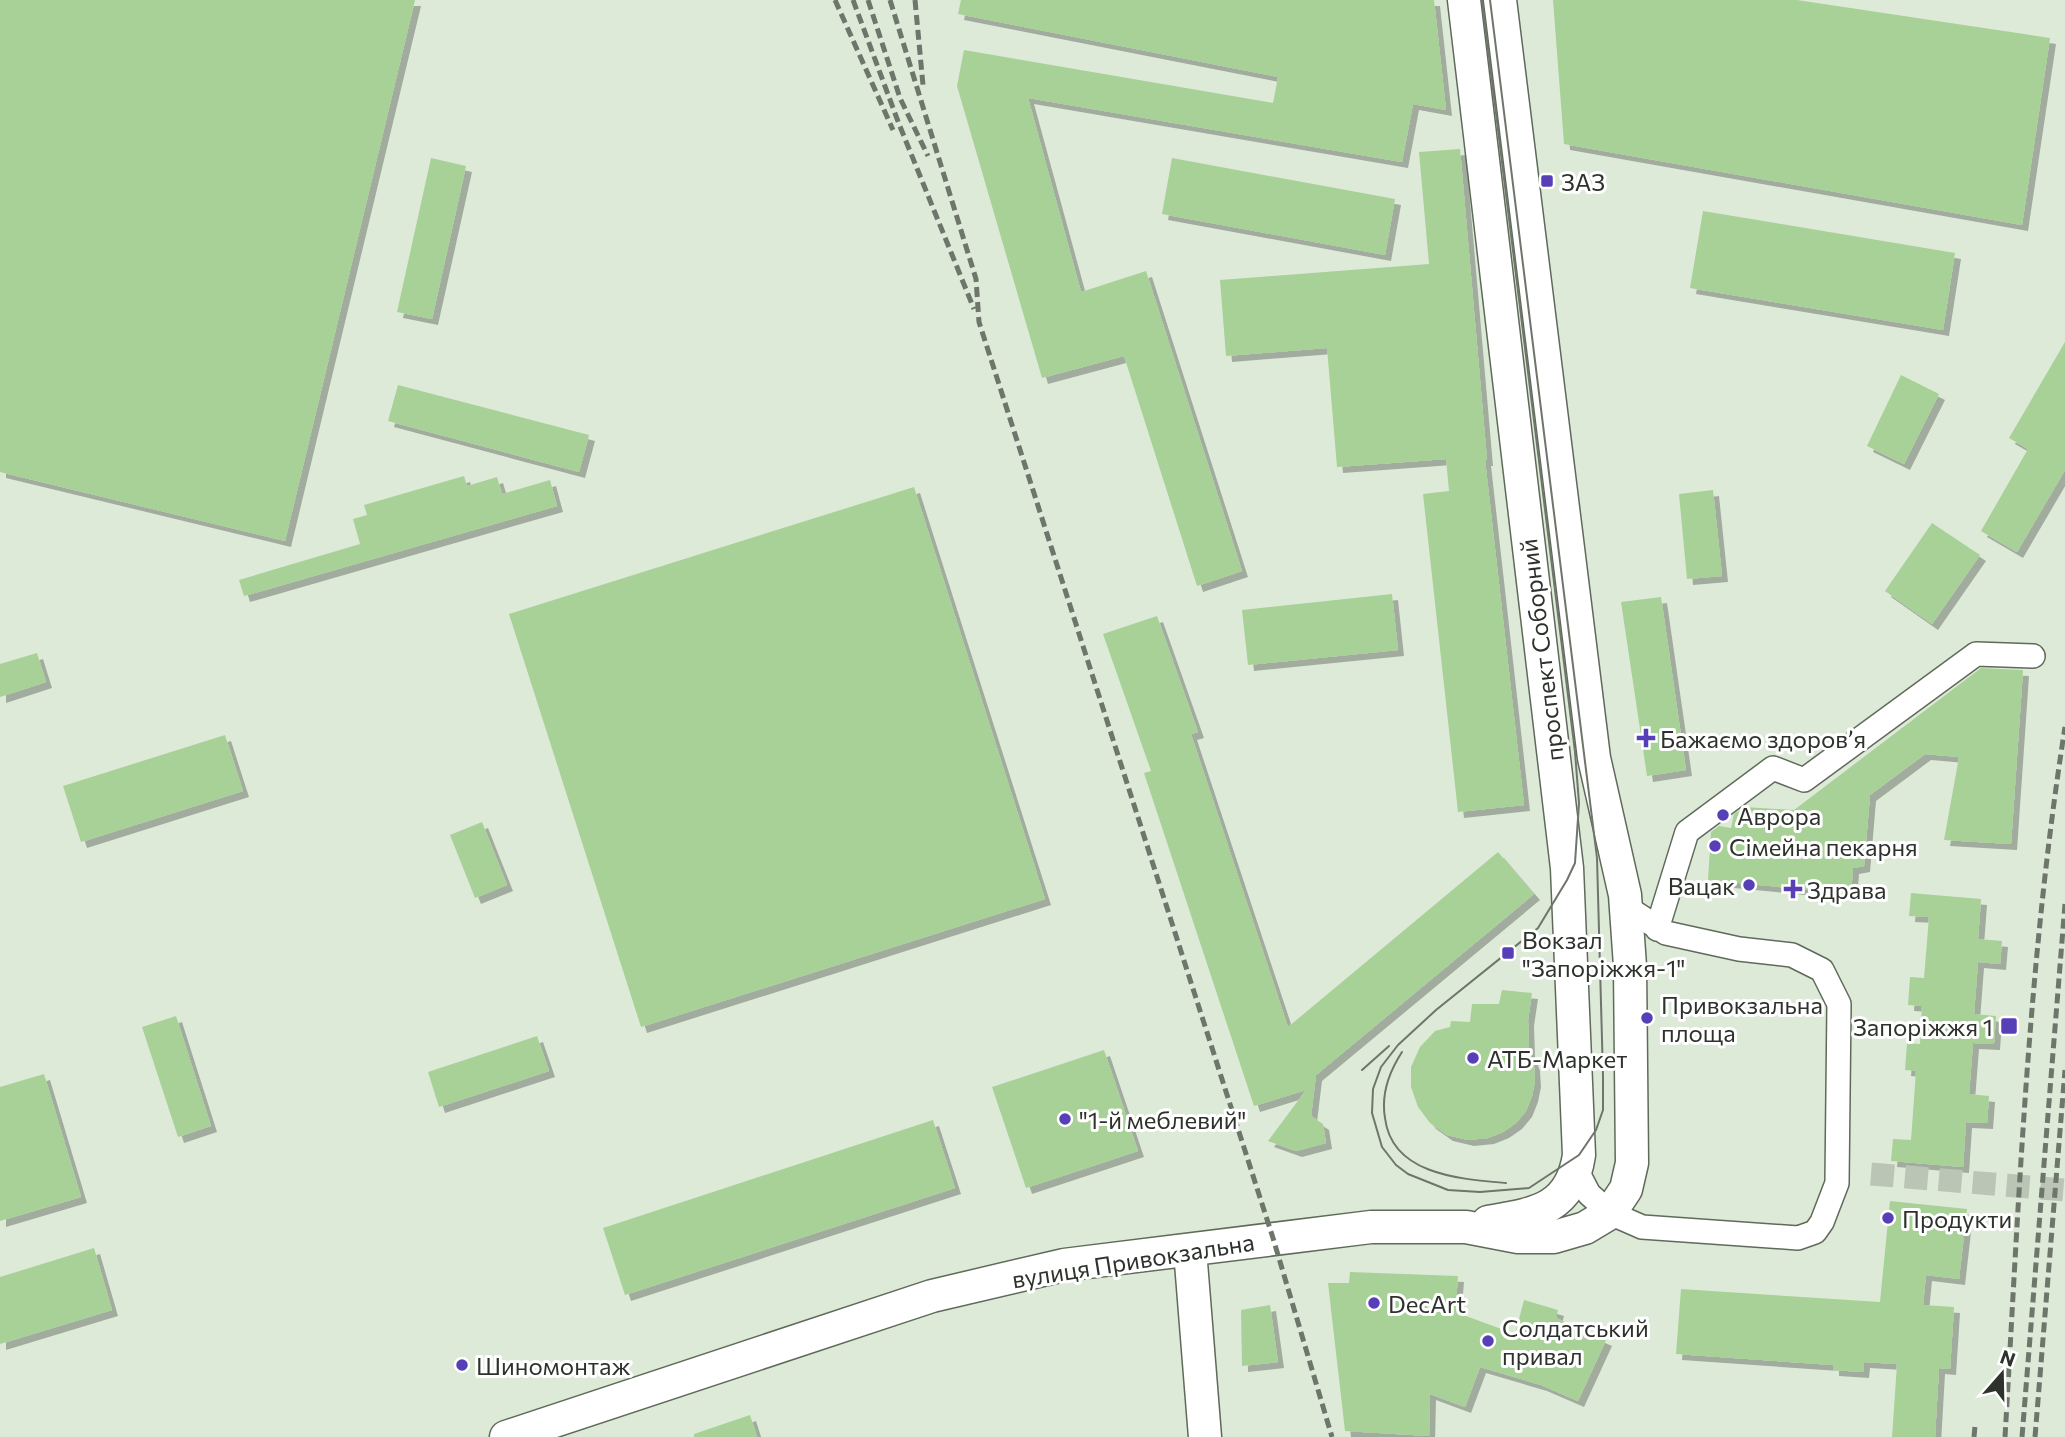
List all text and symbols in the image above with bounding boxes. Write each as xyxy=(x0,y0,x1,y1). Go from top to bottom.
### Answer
place label: ЗАЗ xyxy=(1561,167,1605,196)
marker: ЗАЗ xyxy=(1539,173,1555,189)
street label: проспект Соборний xyxy=(1513,537,1569,763)
place label: Бажаємо здоровʼя xyxy=(1660,724,1866,753)
marker: Бажаємо здоровʼя xyxy=(1638,730,1654,746)
place label: Аврора xyxy=(1737,801,1821,830)
marker: Аврора xyxy=(1715,807,1731,823)
place label: Сімейна пекарня xyxy=(1729,832,1918,861)
marker: Сімейна пекарня xyxy=(1707,838,1723,854)
place label: Вацак xyxy=(1668,871,1735,900)
place label: Здрава xyxy=(1807,875,1886,904)
marker: Вацак xyxy=(1741,877,1757,893)
marker: Здрава xyxy=(1785,881,1801,897)
place label: Вокзал "Запоріжжя-1" xyxy=(1522,925,1685,982)
marker: Вокзал "Запоріжжя-1" xyxy=(1500,945,1516,961)
place label: Привокзальна площа xyxy=(1661,990,1823,1047)
marker: Привокзальна площа xyxy=(1639,1010,1655,1026)
place label: Запоріжжя 1 xyxy=(1853,1012,1993,1041)
marker: Запоріжжя 1 xyxy=(1999,1016,2019,1036)
place label: АТБ-Маркет xyxy=(1487,1044,1627,1073)
marker: АТБ-Маркет xyxy=(1465,1050,1481,1066)
place label: "1-й меблевий" xyxy=(1079,1105,1246,1134)
marker: "1-й меблевий" xyxy=(1057,1111,1073,1127)
place label: Продукти xyxy=(1902,1204,2012,1233)
marker: Продукти xyxy=(1880,1210,1896,1226)
street label: вулиця Привокзальна xyxy=(1010,1227,1256,1293)
place label: DecArt xyxy=(1388,1289,1466,1318)
marker: DecArt xyxy=(1366,1295,1382,1311)
place label: Солдатський привал xyxy=(1502,1313,1649,1370)
marker: Солдатський привал xyxy=(1480,1333,1496,1349)
north arrow xyxy=(1967,1339,2037,1409)
text: N xyxy=(1997,1344,2019,1371)
place label: Шиномонтаж xyxy=(476,1351,631,1380)
marker: Шиномонтаж xyxy=(454,1357,470,1373)

